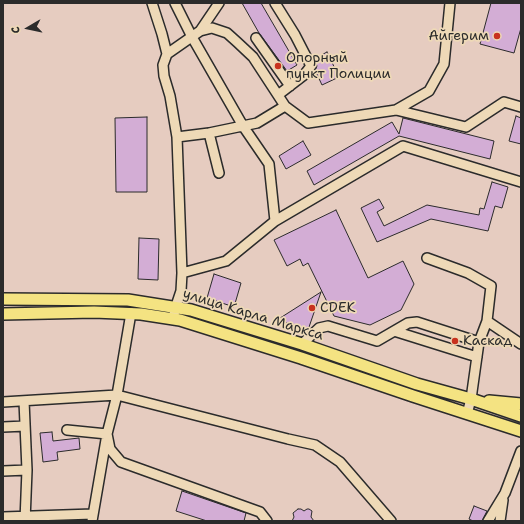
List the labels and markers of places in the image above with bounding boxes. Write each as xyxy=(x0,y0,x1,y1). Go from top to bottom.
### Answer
place label: Айгерим xyxy=(429,28,489,44)
marker: Айгерим xyxy=(492,31,502,41)
place label: Опорный пункт Полиции xyxy=(286,50,391,82)
marker: Опорный пункт Полиции xyxy=(273,61,283,71)
place label: CDEK xyxy=(320,300,356,316)
marker: CDEK xyxy=(307,303,317,313)
place label: Каскад xyxy=(463,333,512,349)
marker: Каскад xyxy=(450,336,460,346)

